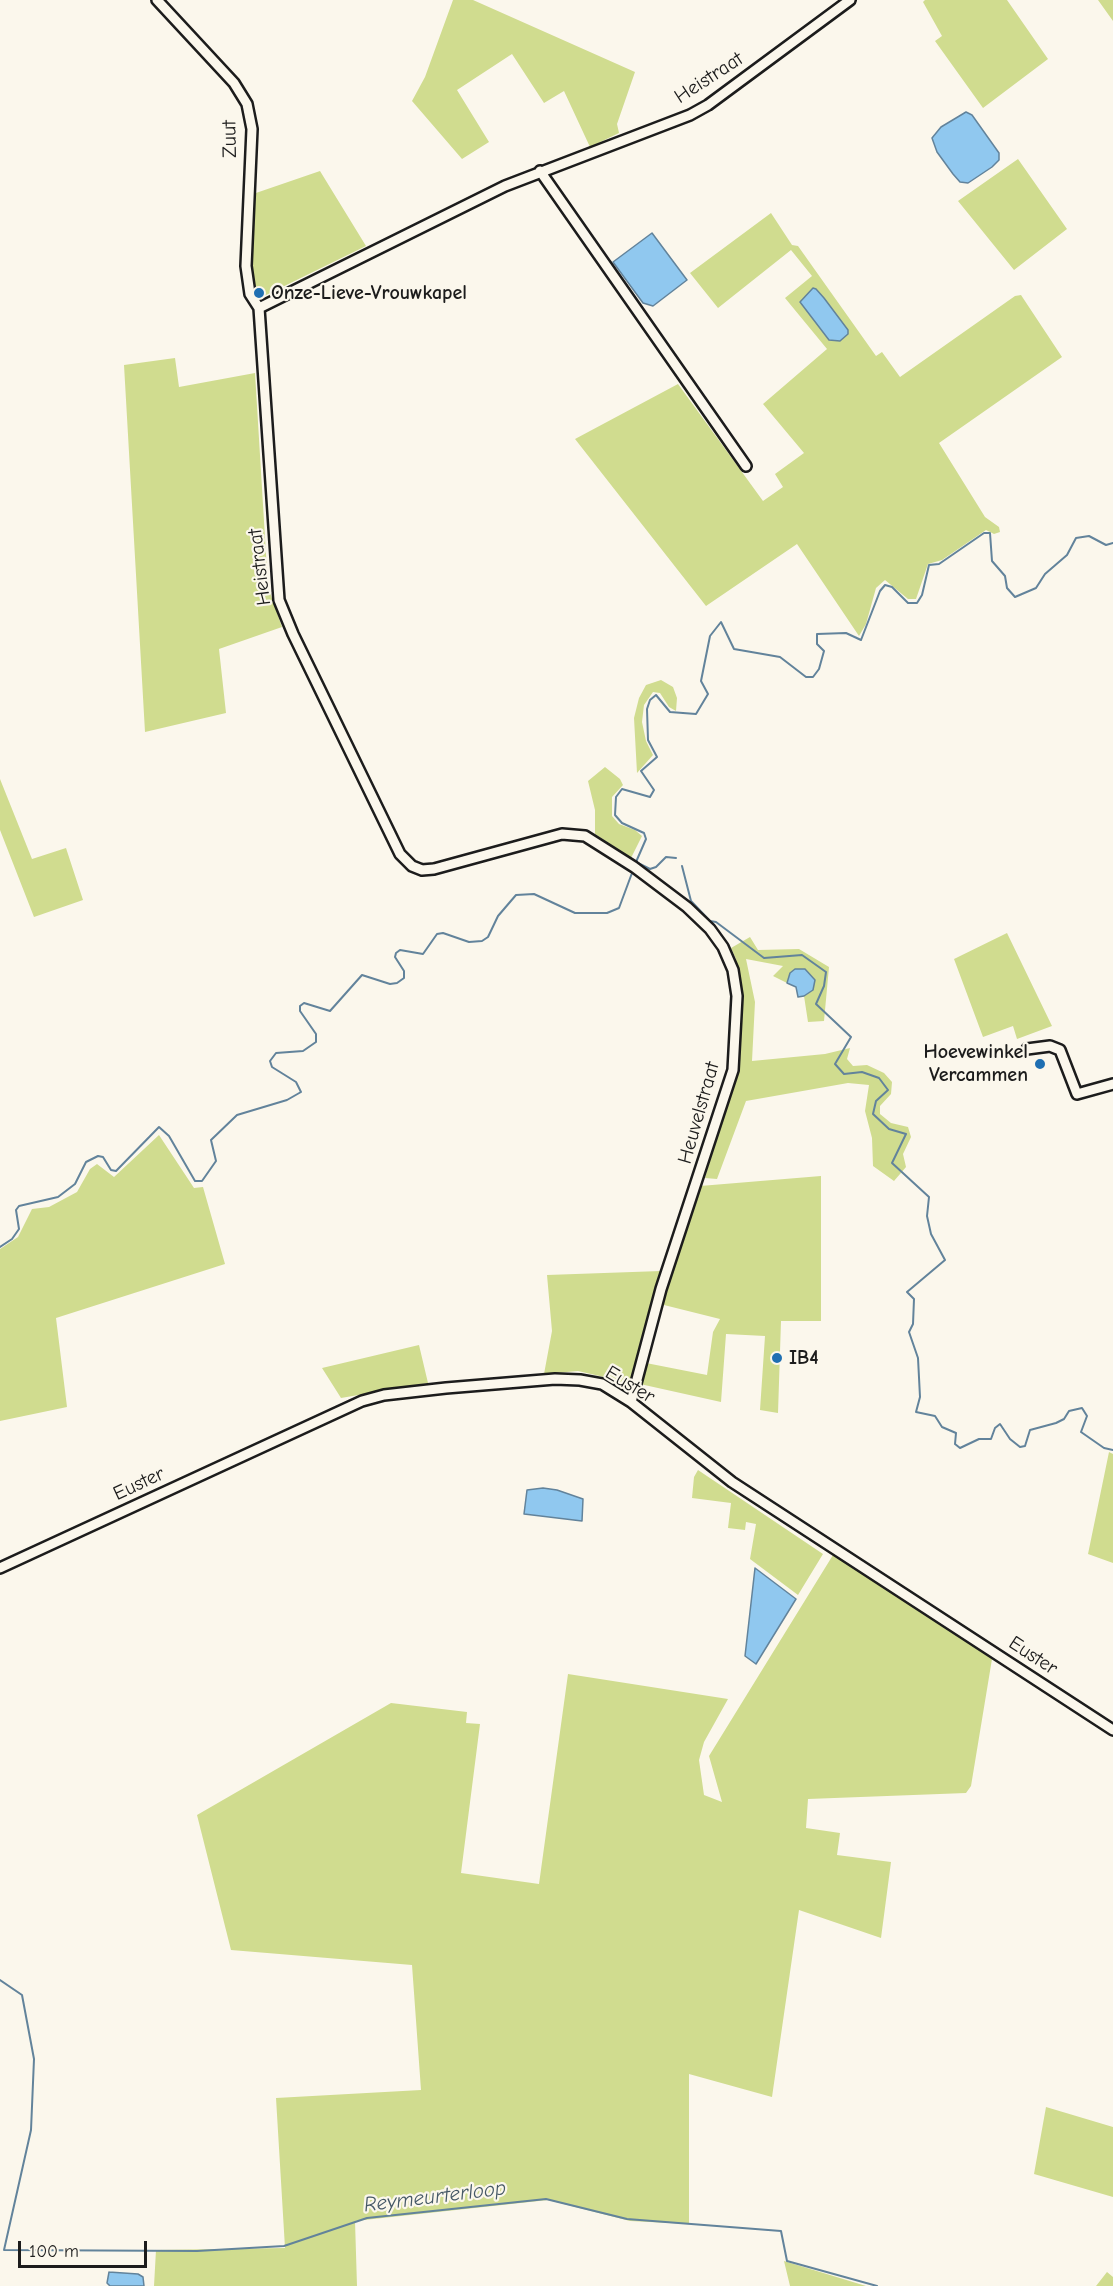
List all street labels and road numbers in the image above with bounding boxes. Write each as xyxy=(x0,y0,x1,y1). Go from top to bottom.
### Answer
street label: Heistraat xyxy=(670,47,748,109)
street label: Zuut xyxy=(218,120,242,158)
street label: Heistraat xyxy=(243,527,277,607)
street label: Heuvelstraat xyxy=(673,1059,725,1167)
street label: Euster xyxy=(601,1361,659,1409)
street label: Euster xyxy=(110,1462,168,1506)
street label: Euster xyxy=(1004,1631,1062,1681)

